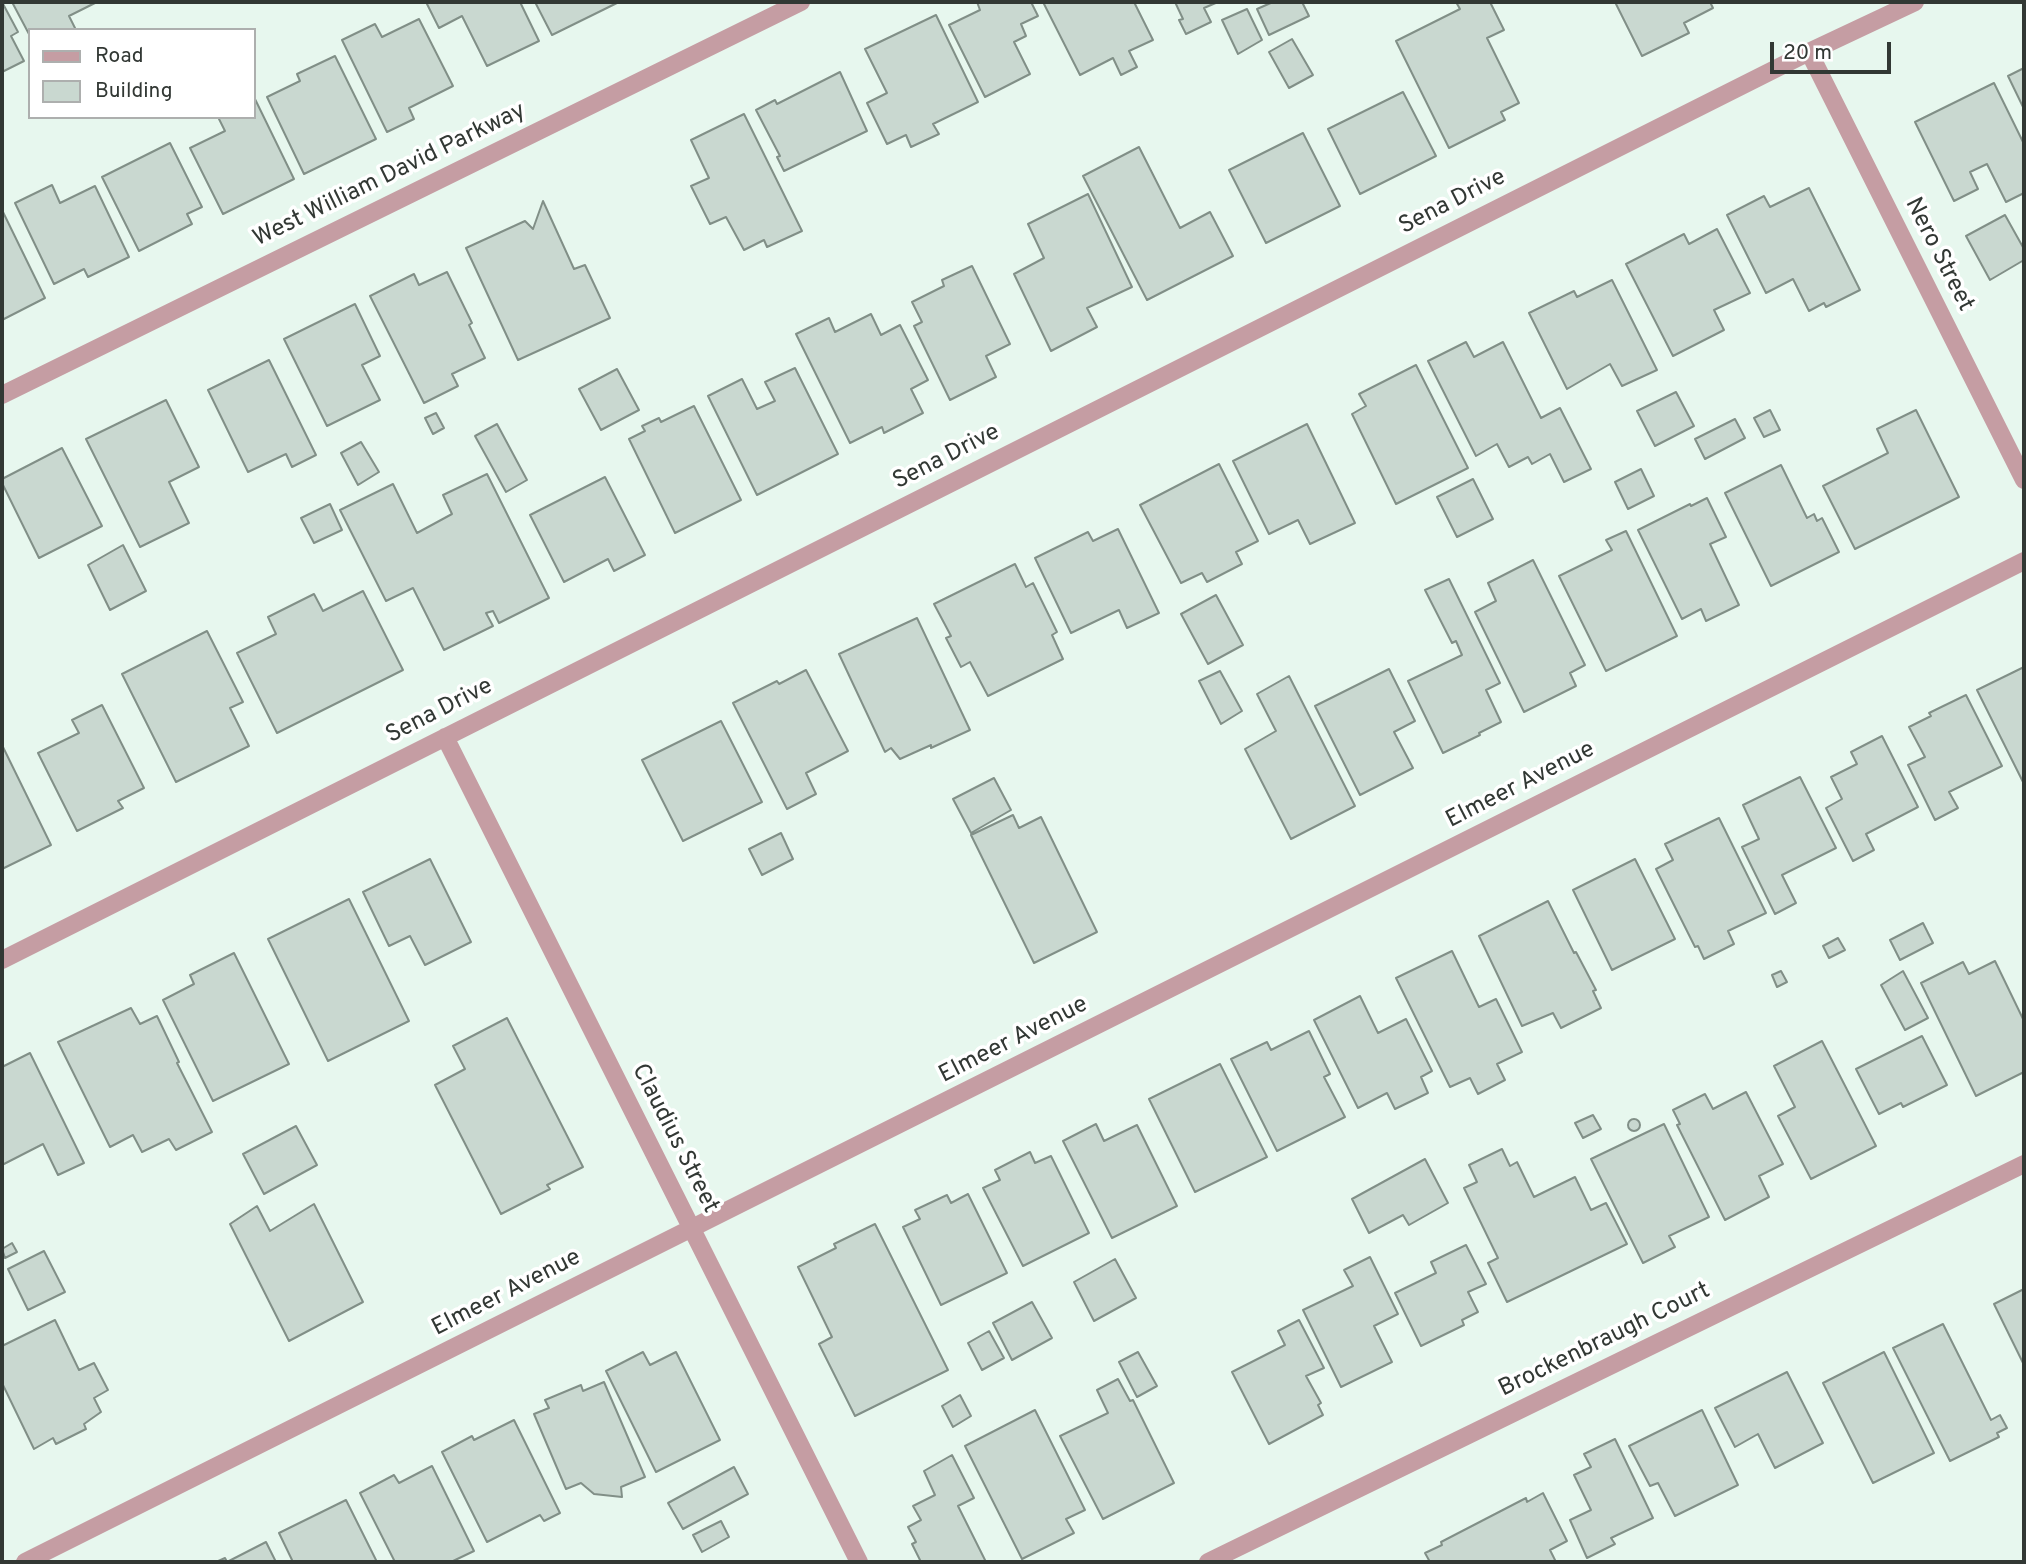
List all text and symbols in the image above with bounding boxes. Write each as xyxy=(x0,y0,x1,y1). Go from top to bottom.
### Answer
legend xyxy=(28,28,256,119)
scale bar xyxy=(1774,28,1895,72)
text: 20 m xyxy=(1783,40,1832,67)
text: Road xyxy=(95,43,144,70)
text: Building xyxy=(95,78,173,105)
street label: West William David Parkway xyxy=(249,97,531,255)
street label: Sena Drive xyxy=(1395,164,1511,242)
street label: Nero Street xyxy=(1897,193,1979,317)
street label: Sena Drive xyxy=(889,419,1005,497)
street label: Sena Drive xyxy=(382,673,498,751)
street label: Elmeer Avenue xyxy=(1442,736,1600,836)
street label: Elmeer Avenue xyxy=(935,991,1093,1091)
street label: Claudius Street xyxy=(624,1059,724,1219)
street label: Elmeer Avenue xyxy=(428,1244,586,1344)
street label: Brockenbraugh Court xyxy=(1495,1277,1715,1405)

